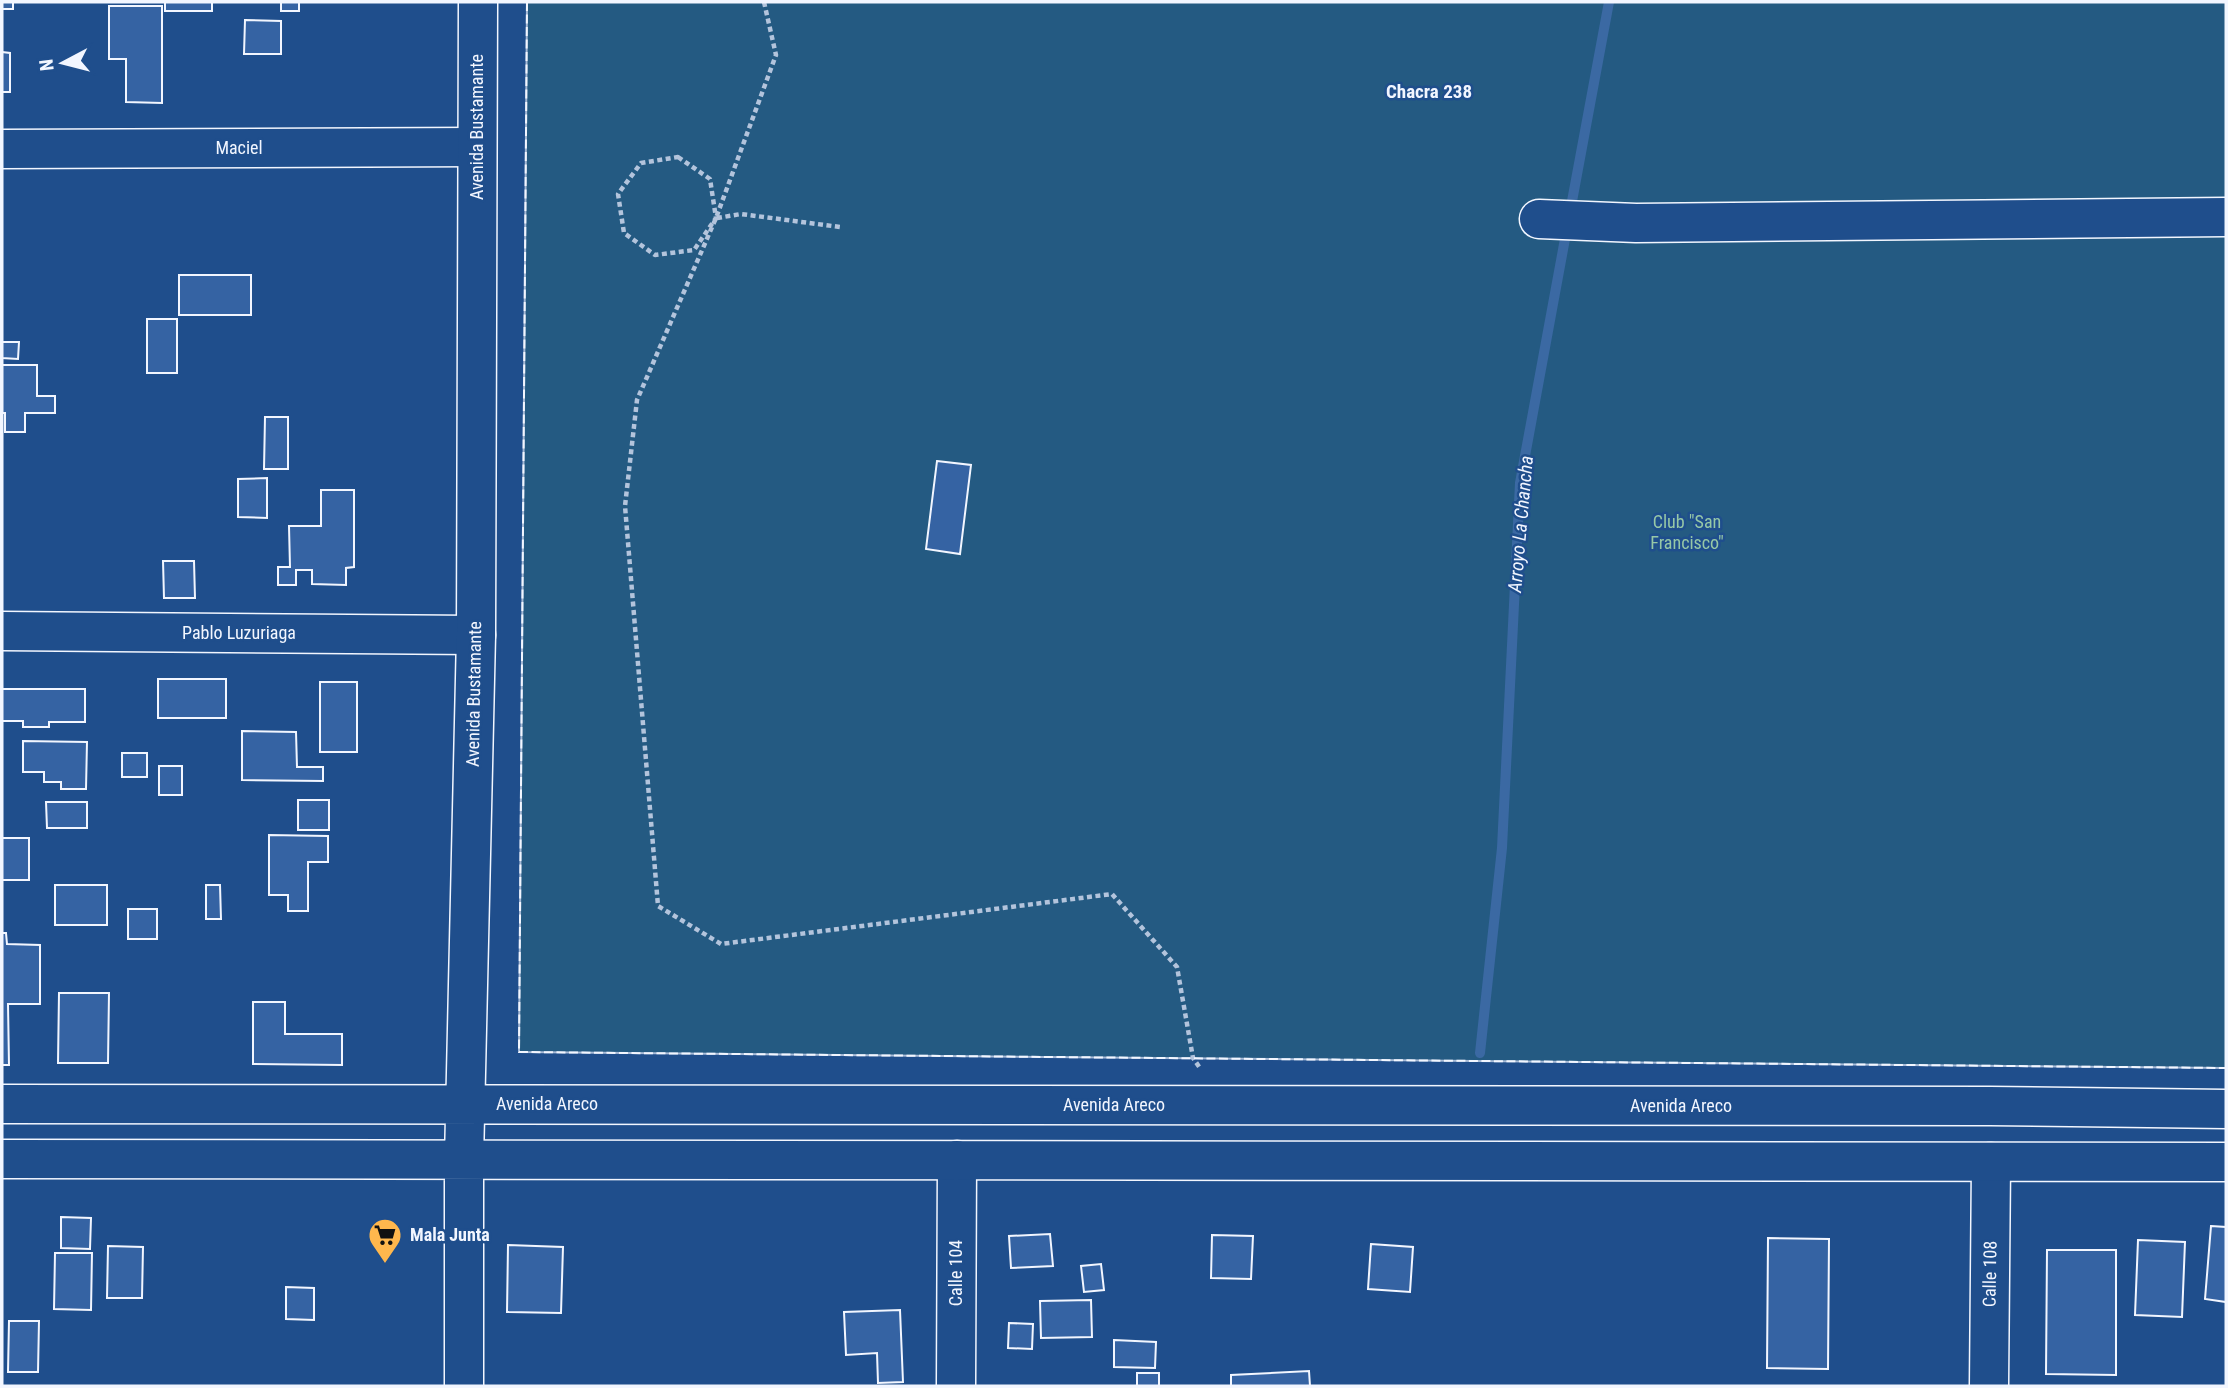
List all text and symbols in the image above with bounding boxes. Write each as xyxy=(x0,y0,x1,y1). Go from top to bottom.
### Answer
north arrow xyxy=(28,28,98,98)
street label: Avenida Bustamante xyxy=(466,54,487,200)
text: N xyxy=(34,58,59,72)
district label: Chacra 238 xyxy=(1386,80,1472,103)
street label: Maciel xyxy=(215,137,263,158)
water label: Arroyo La Chancha xyxy=(1503,455,1538,594)
park label: Club "San Francisco" xyxy=(1650,511,1724,553)
street label: Avenida Bustamante xyxy=(462,621,485,767)
street label: Pablo Luzuriaga xyxy=(182,622,296,643)
street label: Avenida Areco xyxy=(496,1093,598,1114)
street label: Avenida Areco xyxy=(1063,1094,1165,1115)
street label: Avenida Areco xyxy=(1630,1095,1732,1116)
supermarket icon: Mala Junta xyxy=(366,1216,404,1265)
place label: Mala Junta xyxy=(410,1224,490,1245)
street label: Calle 104 xyxy=(945,1240,966,1306)
street label: Calle 108 xyxy=(1978,1241,2001,1307)

